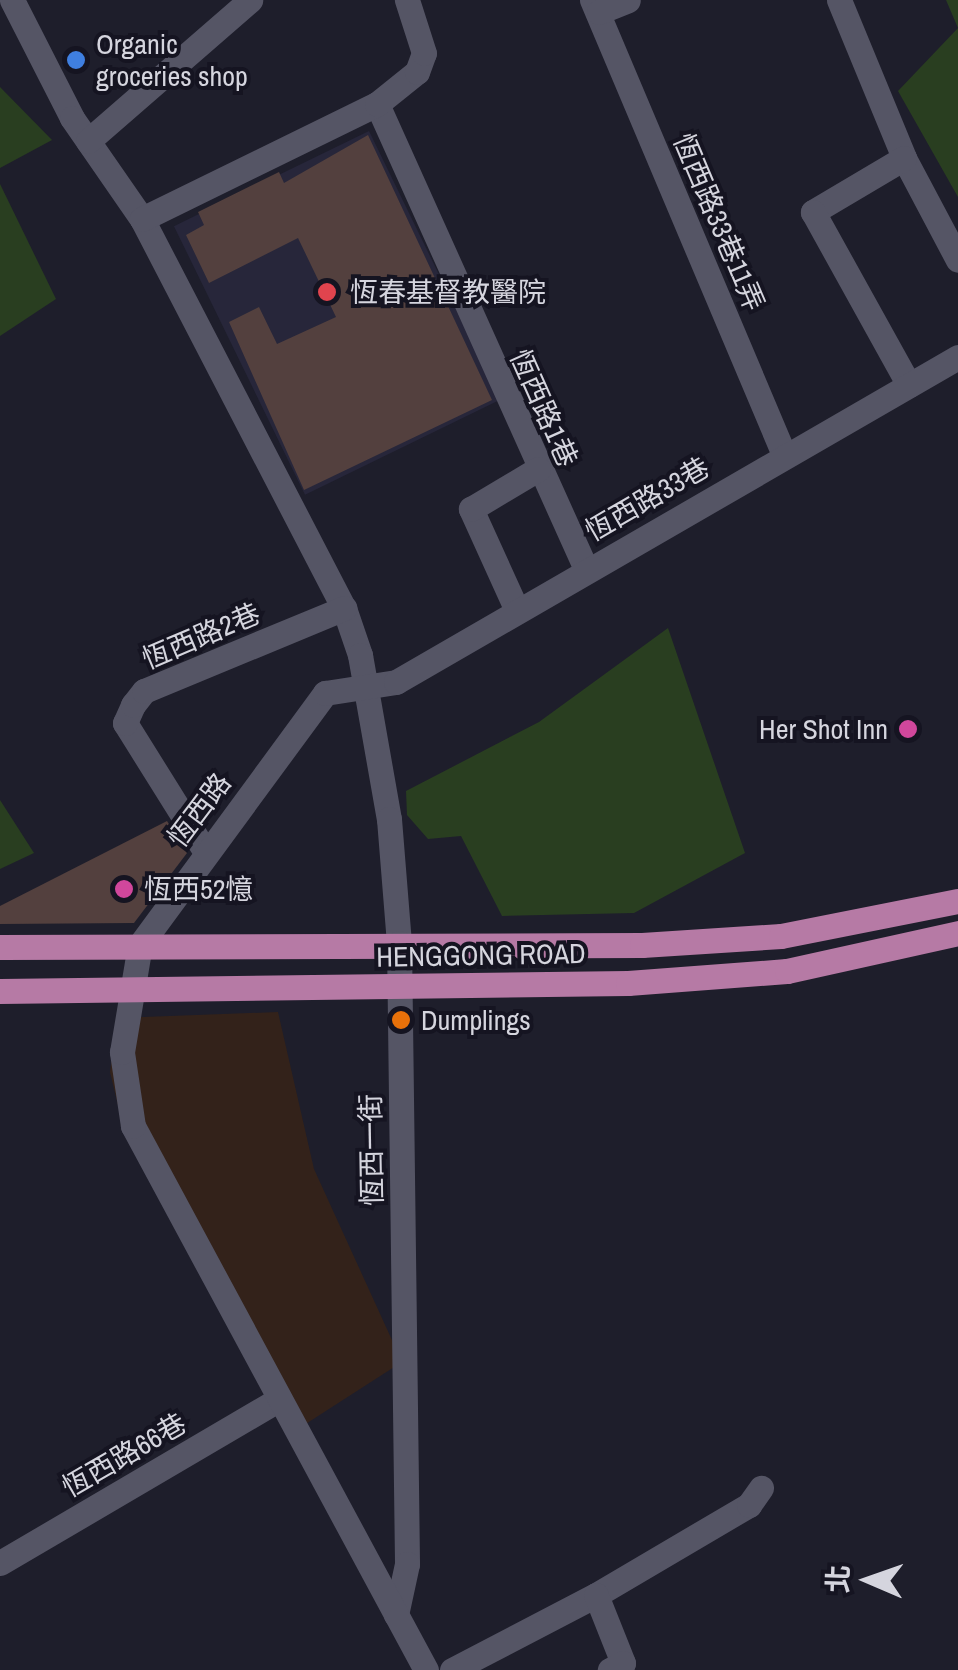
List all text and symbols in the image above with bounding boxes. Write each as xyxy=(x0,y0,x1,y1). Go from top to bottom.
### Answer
place label: Organic groceries shop xyxy=(96,27,248,93)
marker: Organic groceries shop xyxy=(65,49,87,71)
street label: 恆西路33巷11弄 xyxy=(667,128,771,316)
place label: 恆春基督教醫院 xyxy=(350,275,546,309)
marker: 恆春基督教醫院 xyxy=(314,279,340,305)
street label: 恆西路1巷 xyxy=(503,344,585,472)
street label: 恆西路33巷 xyxy=(579,450,715,548)
street label: 恆西路2巷 xyxy=(137,596,265,676)
place label: Her Shot Inn xyxy=(759,712,888,746)
marker: Her Shot Inn xyxy=(897,718,919,740)
street label: 恆西路 xyxy=(160,766,238,854)
place label: 恆西52憶 xyxy=(144,872,254,906)
marker: 恆西52憶 xyxy=(113,878,135,900)
street label: HENGGONG ROAD xyxy=(376,936,586,974)
place label: Dumplings xyxy=(421,1003,531,1037)
marker: Dumplings xyxy=(390,1009,412,1031)
street label: 恆西一街 xyxy=(353,1094,389,1206)
street label: 恆西路66巷 xyxy=(56,1406,192,1504)
north arrow xyxy=(818,1530,918,1630)
text: 北 xyxy=(819,1564,857,1594)

